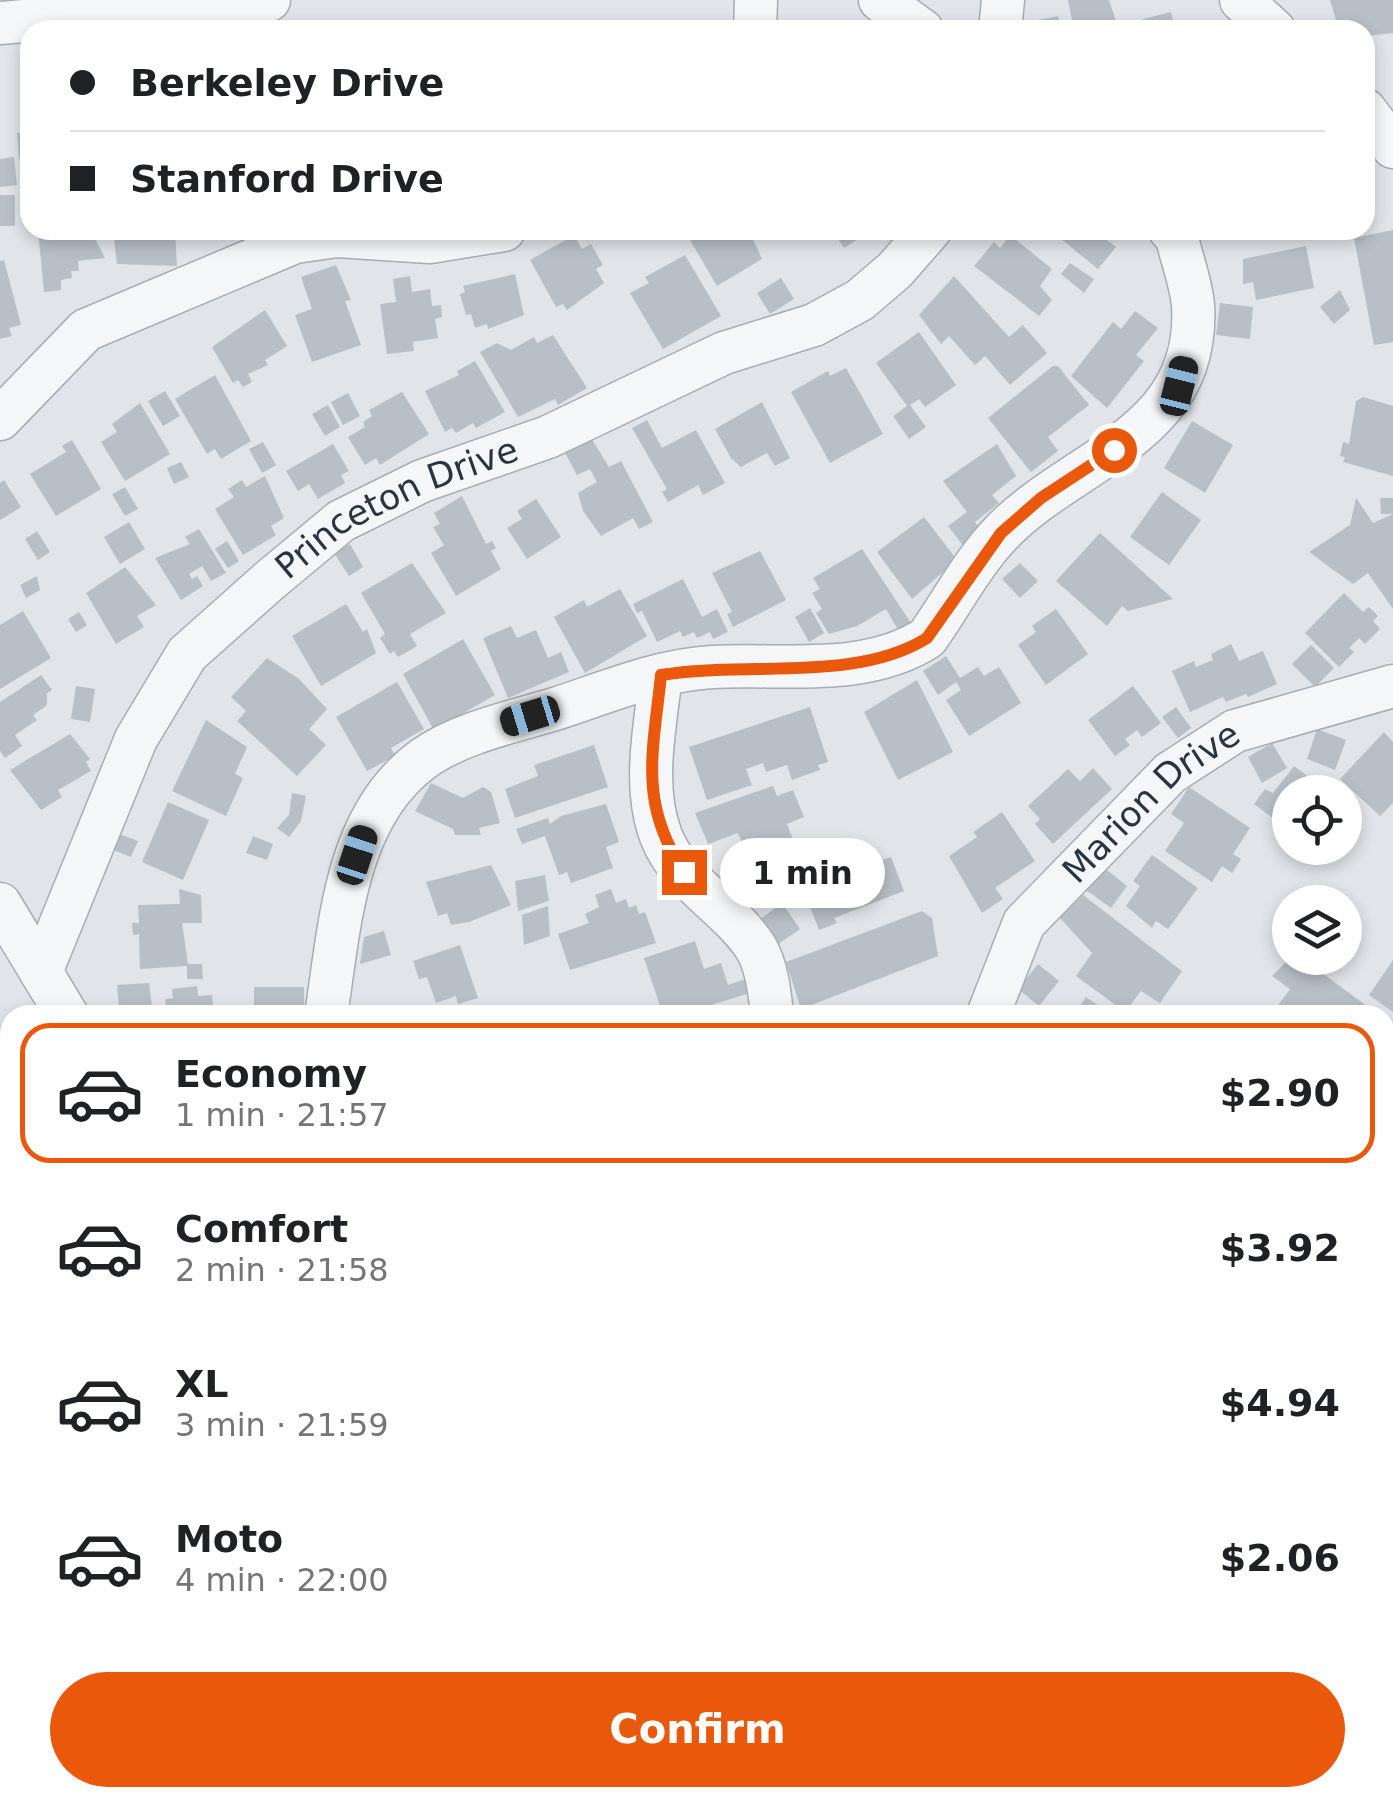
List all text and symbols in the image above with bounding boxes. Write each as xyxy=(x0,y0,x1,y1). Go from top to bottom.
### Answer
text: Berkeley Drive xyxy=(130,61,444,105)
text: Stanford Drive xyxy=(130,157,444,201)
car xyxy=(1157,353,1201,419)
route start xyxy=(1092,428,1137,473)
street label: Princeton Drive xyxy=(268,429,523,587)
car xyxy=(497,693,563,739)
street label: Marion Drive xyxy=(1054,713,1247,891)
map controls xyxy=(1272,775,1362,975)
button: locate xyxy=(1272,775,1362,865)
car xyxy=(333,822,381,888)
callout: 1 min xyxy=(719,837,884,907)
route end xyxy=(662,850,707,895)
text: 1 min xyxy=(752,854,853,892)
button: layers xyxy=(1272,885,1362,975)
icon: car xyxy=(55,1048,145,1138)
text: Economy xyxy=(175,1052,367,1096)
text: $2.90 xyxy=(1220,1071,1340,1115)
text: 1 min · 21:57 xyxy=(175,1096,389,1134)
icon: car xyxy=(55,1203,145,1293)
text: Comfort xyxy=(175,1207,348,1251)
text: $3.92 xyxy=(1220,1226,1340,1270)
text: 2 min · 21:58 xyxy=(175,1251,389,1289)
icon: car xyxy=(55,1358,145,1448)
text: XL xyxy=(175,1362,229,1406)
text: $4.94 xyxy=(1220,1381,1340,1425)
text: 3 min · 21:59 xyxy=(175,1406,389,1444)
icon: car xyxy=(55,1513,145,1603)
text: Moto xyxy=(175,1517,283,1561)
text: $2.06 xyxy=(1220,1536,1340,1580)
text: 4 min · 22:00 xyxy=(175,1561,389,1599)
button: Confirm xyxy=(50,1672,1345,1787)

